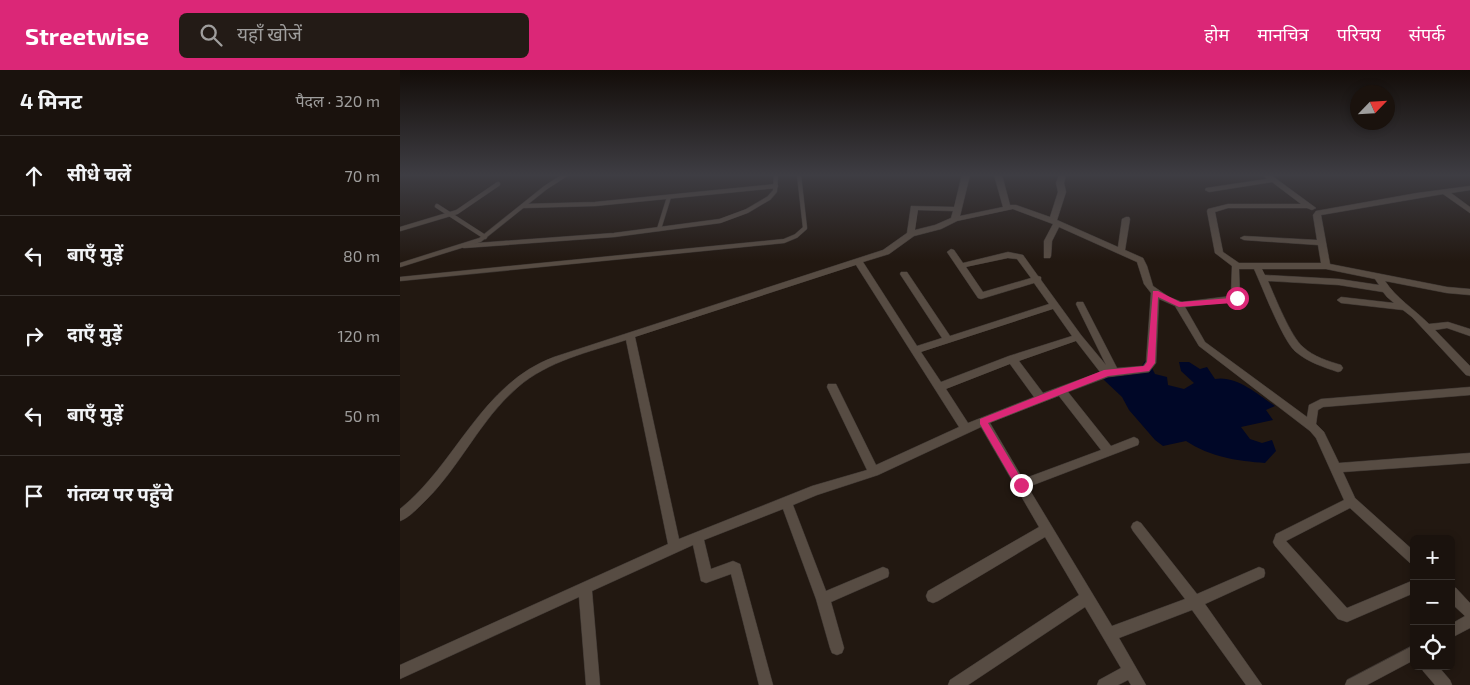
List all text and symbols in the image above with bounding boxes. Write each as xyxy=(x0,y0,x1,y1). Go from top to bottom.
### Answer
search box xyxy=(179,13,529,58)
text: Streetwise xyxy=(25,21,149,50)
icon: search xyxy=(197,21,225,49)
text: यहाँ खोजें xyxy=(237,22,302,45)
text: होम xyxy=(1204,23,1229,45)
text: मानचित्र xyxy=(1257,23,1309,45)
text: परिचय xyxy=(1337,23,1381,45)
text: संपर्क xyxy=(1409,23,1445,45)
north arrow xyxy=(1350,85,1395,130)
text: 4 मिनट xyxy=(20,88,82,113)
text: पैदल · 320 m xyxy=(296,91,380,110)
icon: ahead xyxy=(20,162,48,190)
text: सीधे चलें xyxy=(67,162,131,185)
text: 70 m xyxy=(345,166,380,185)
icon: left xyxy=(20,242,48,270)
text: बाएँ मुड़ें xyxy=(67,242,123,265)
text: 80 m xyxy=(343,246,380,265)
route start xyxy=(1226,287,1249,310)
icon: right xyxy=(20,322,48,350)
text: दाएँ मुड़ें xyxy=(67,322,122,345)
text: 120 m xyxy=(337,326,380,345)
icon: left xyxy=(20,402,48,430)
text: बाएँ मुड़ें xyxy=(67,402,123,425)
text: 50 m xyxy=(344,406,380,425)
route end xyxy=(1010,474,1033,497)
icon: arrive xyxy=(20,482,48,510)
text: गंतव्य पर पहुँचे xyxy=(67,482,173,505)
map controls xyxy=(1410,535,1455,670)
button: + xyxy=(1410,535,1455,580)
button: − xyxy=(1410,580,1455,625)
button: locate xyxy=(1410,625,1455,670)

